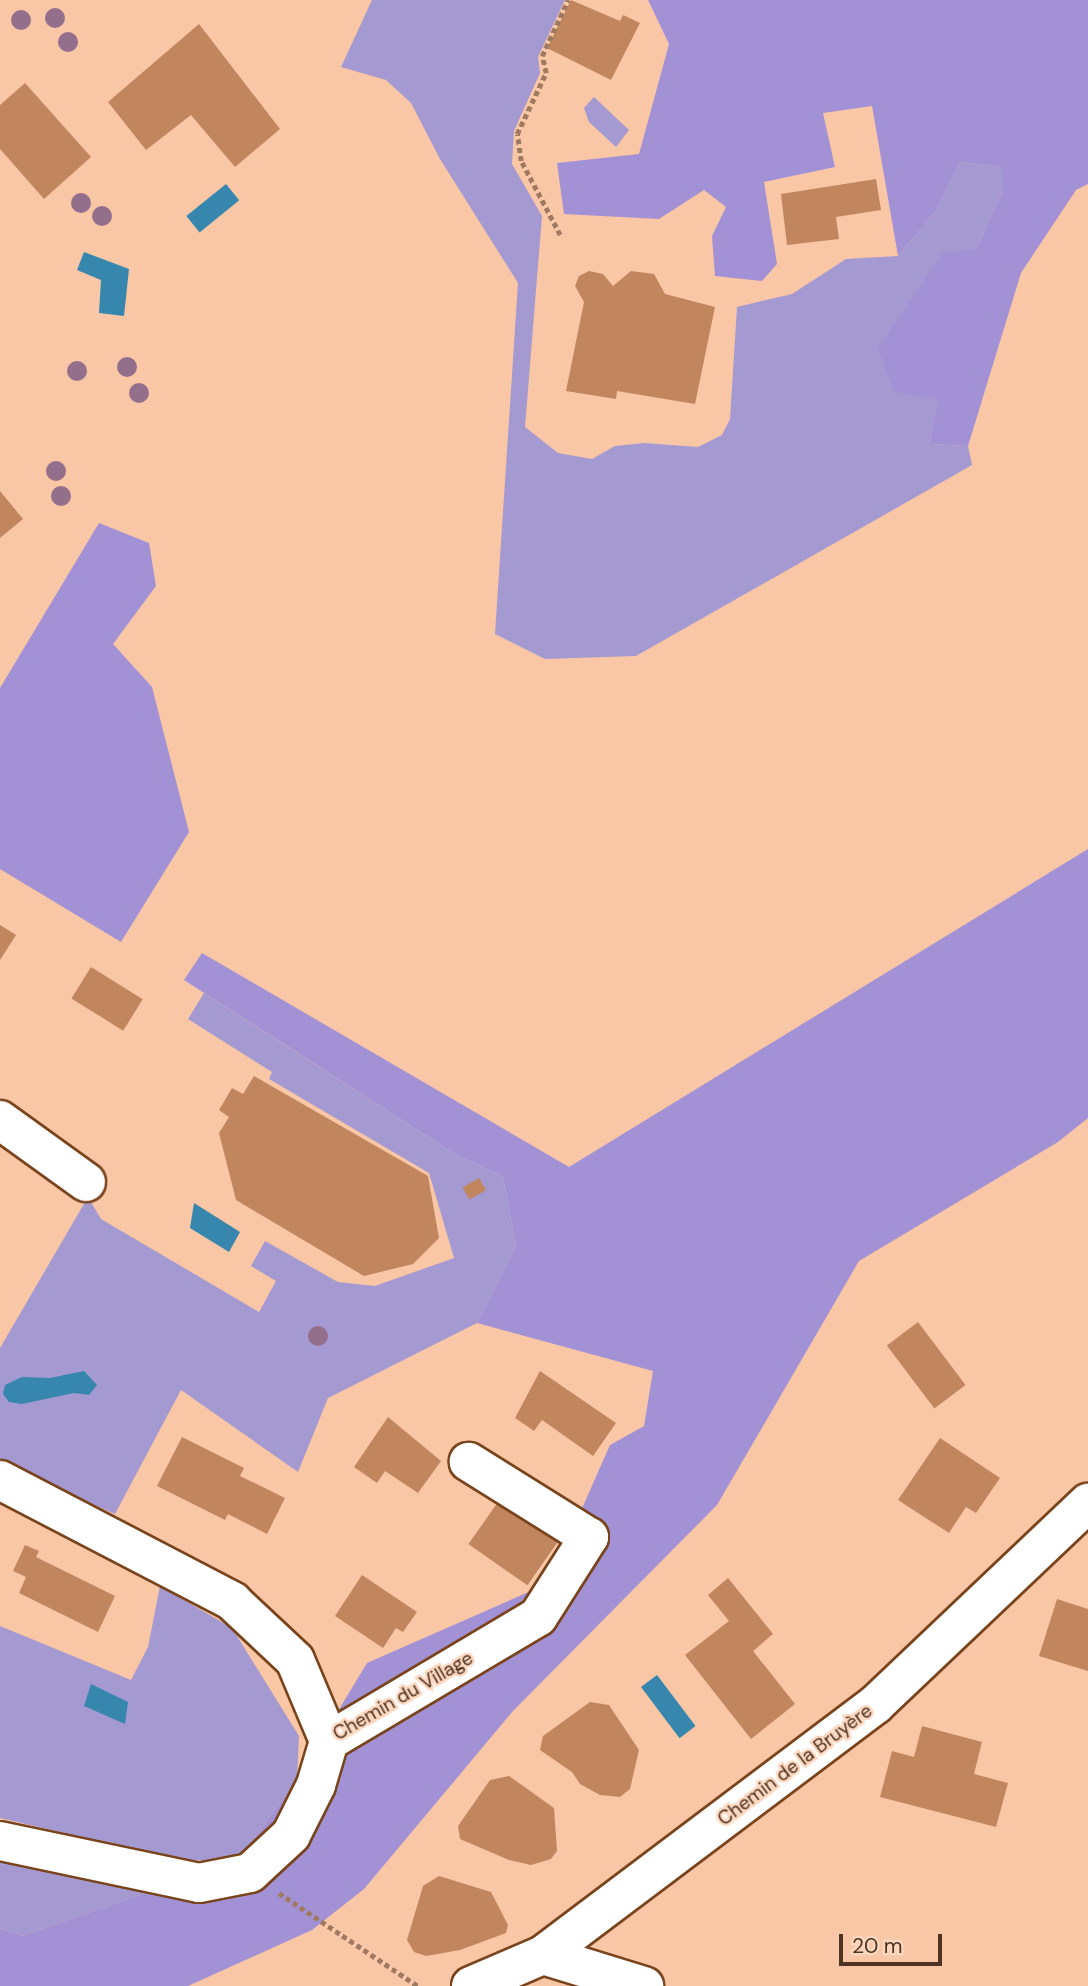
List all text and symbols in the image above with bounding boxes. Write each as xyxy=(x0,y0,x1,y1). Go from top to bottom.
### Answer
street label: Chemin du Village xyxy=(329,1647,477,1745)
street label: Chemin de la Bruyère xyxy=(713,1699,877,1831)
scale bar xyxy=(843,1920,946,1964)
text: 20 m xyxy=(852,1932,903,1960)

